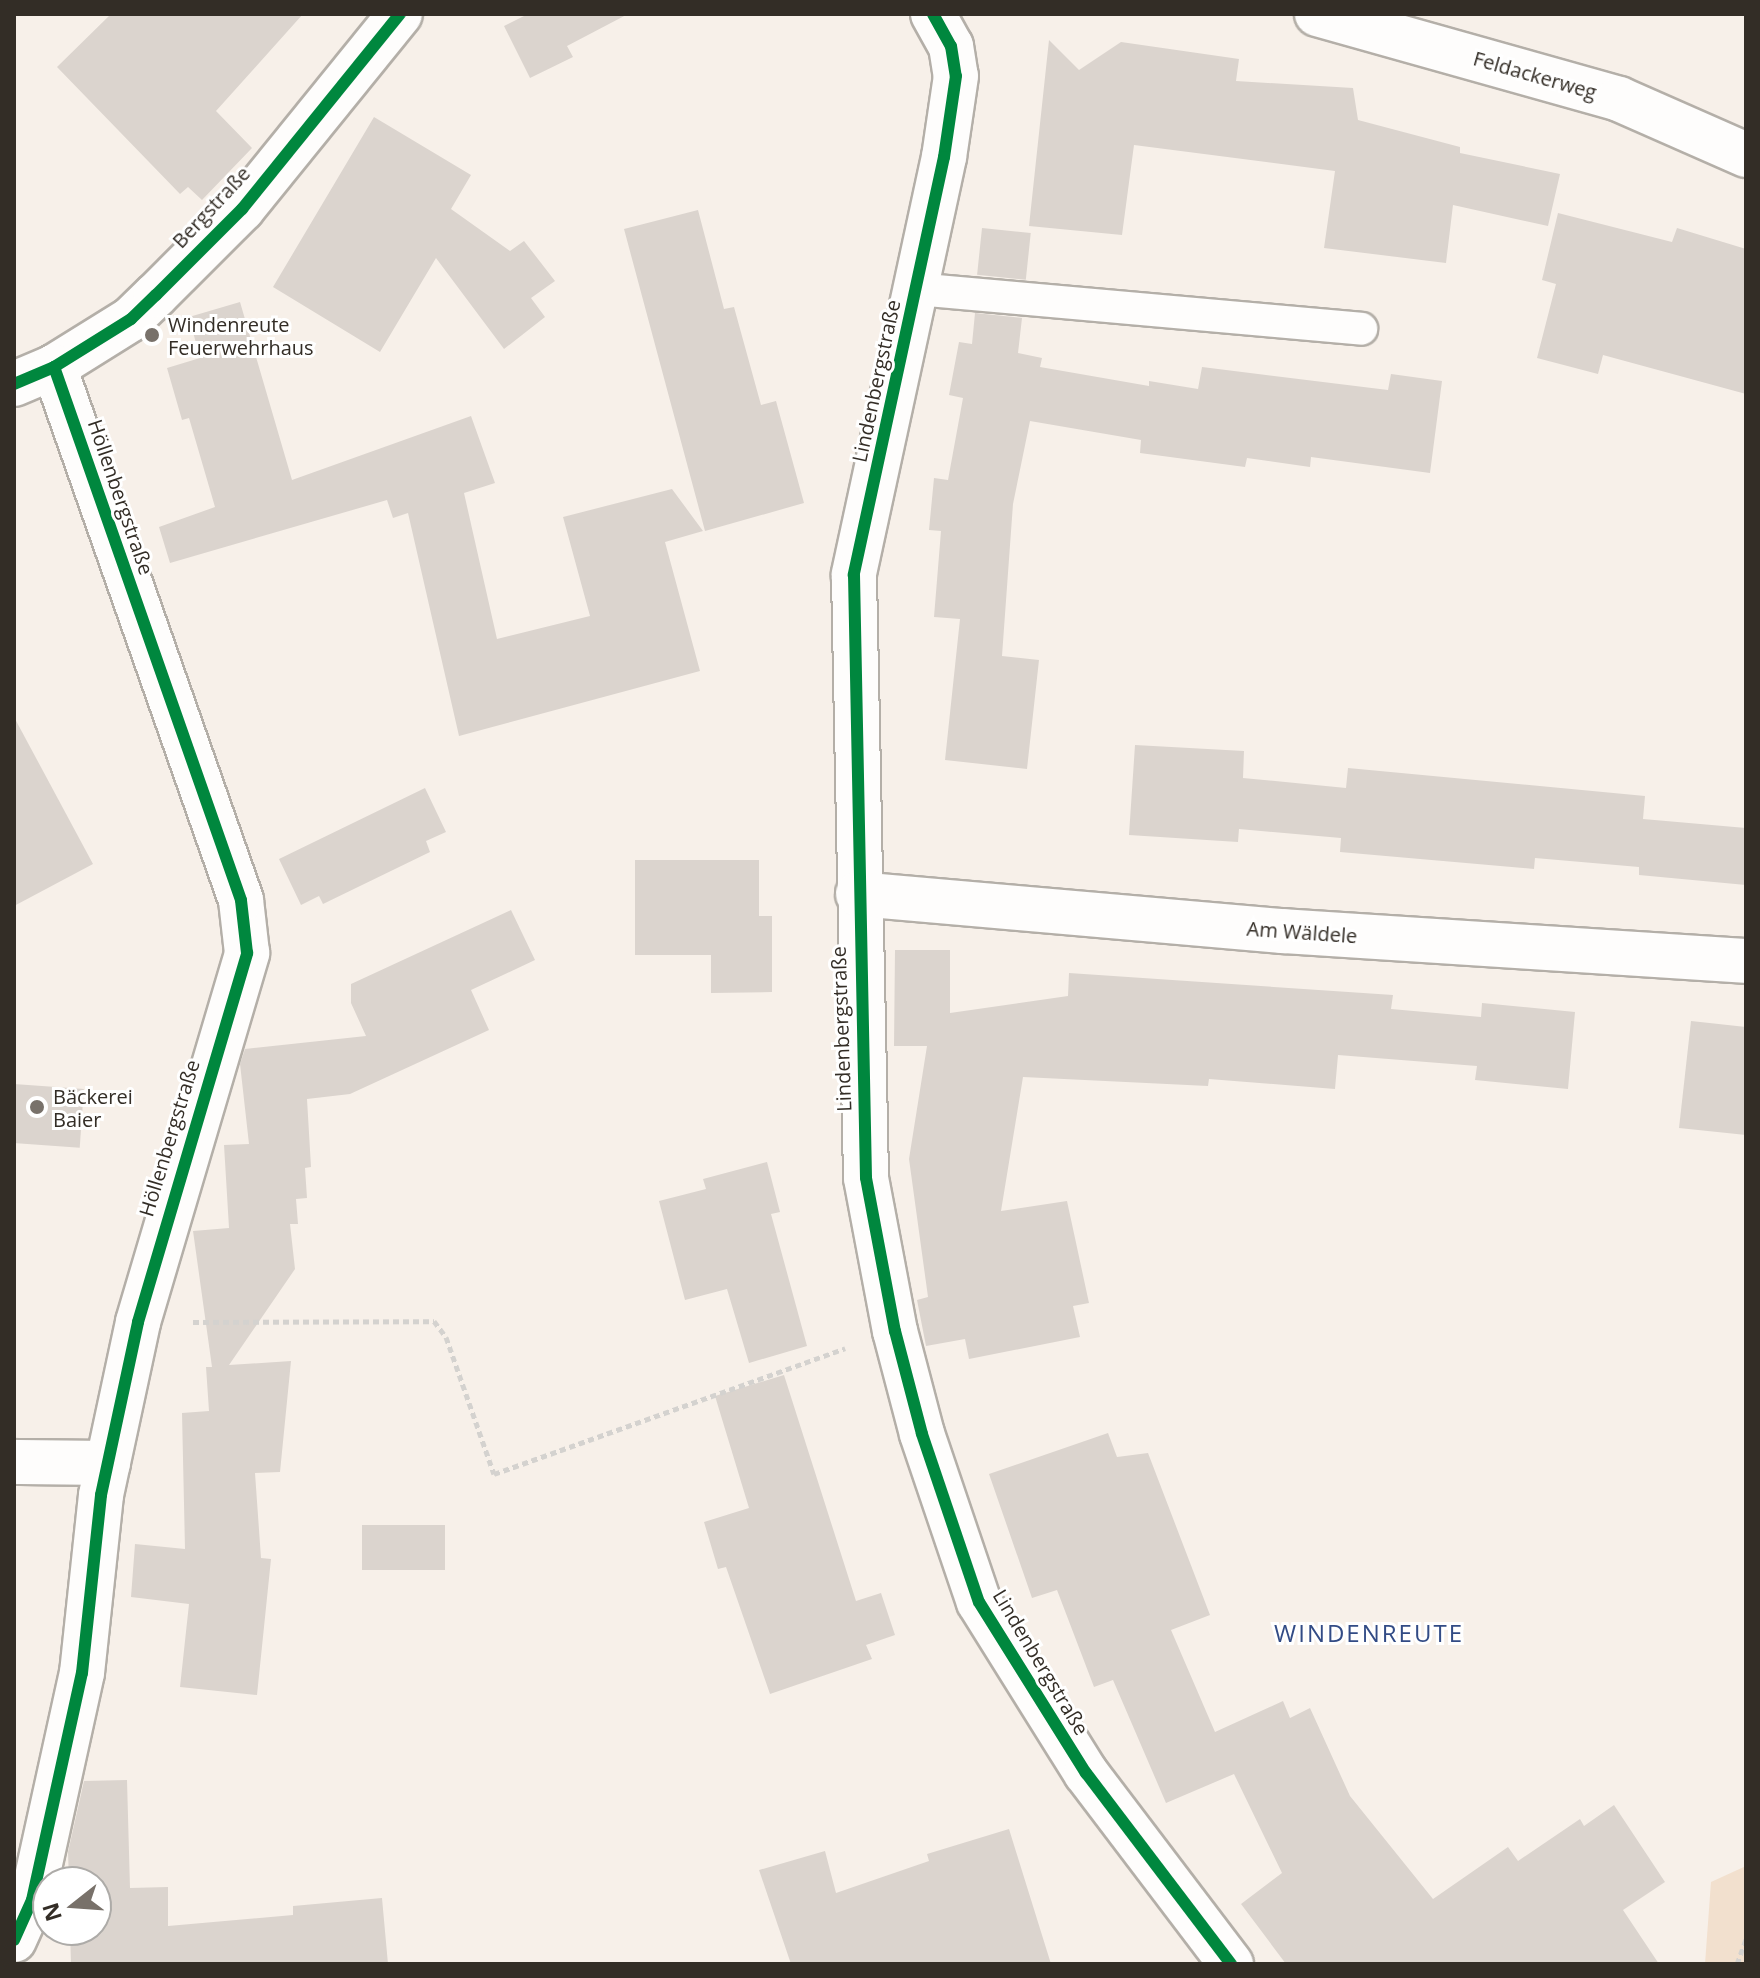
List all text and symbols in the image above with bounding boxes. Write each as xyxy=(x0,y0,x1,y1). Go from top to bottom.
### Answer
street label: Feldackerweg xyxy=(1471,46,1599,104)
street label: Bergstraße xyxy=(167,161,255,253)
street label: Lindenbergstraße xyxy=(847,298,905,464)
place label: Windenreute Feuerwehrhaus xyxy=(168,312,314,359)
marker: Windenreute Feuerwehrhaus xyxy=(143,326,161,344)
street label: Höllenbergstraße xyxy=(83,416,159,578)
street label: Am Wäldele xyxy=(1246,916,1358,948)
street label: Lindenbergstraße xyxy=(826,946,856,1112)
street label: Höllenbergstraße xyxy=(134,1057,204,1219)
place label: Bäckerei Baier xyxy=(53,1084,133,1131)
marker: Bäckerei Baier xyxy=(28,1098,46,1116)
street label: Lindenbergstraße xyxy=(988,1585,1094,1739)
district label: WINDENREUTE xyxy=(1274,1619,1464,1647)
north arrow xyxy=(32,1866,112,1946)
text: N xyxy=(34,1899,68,1925)

